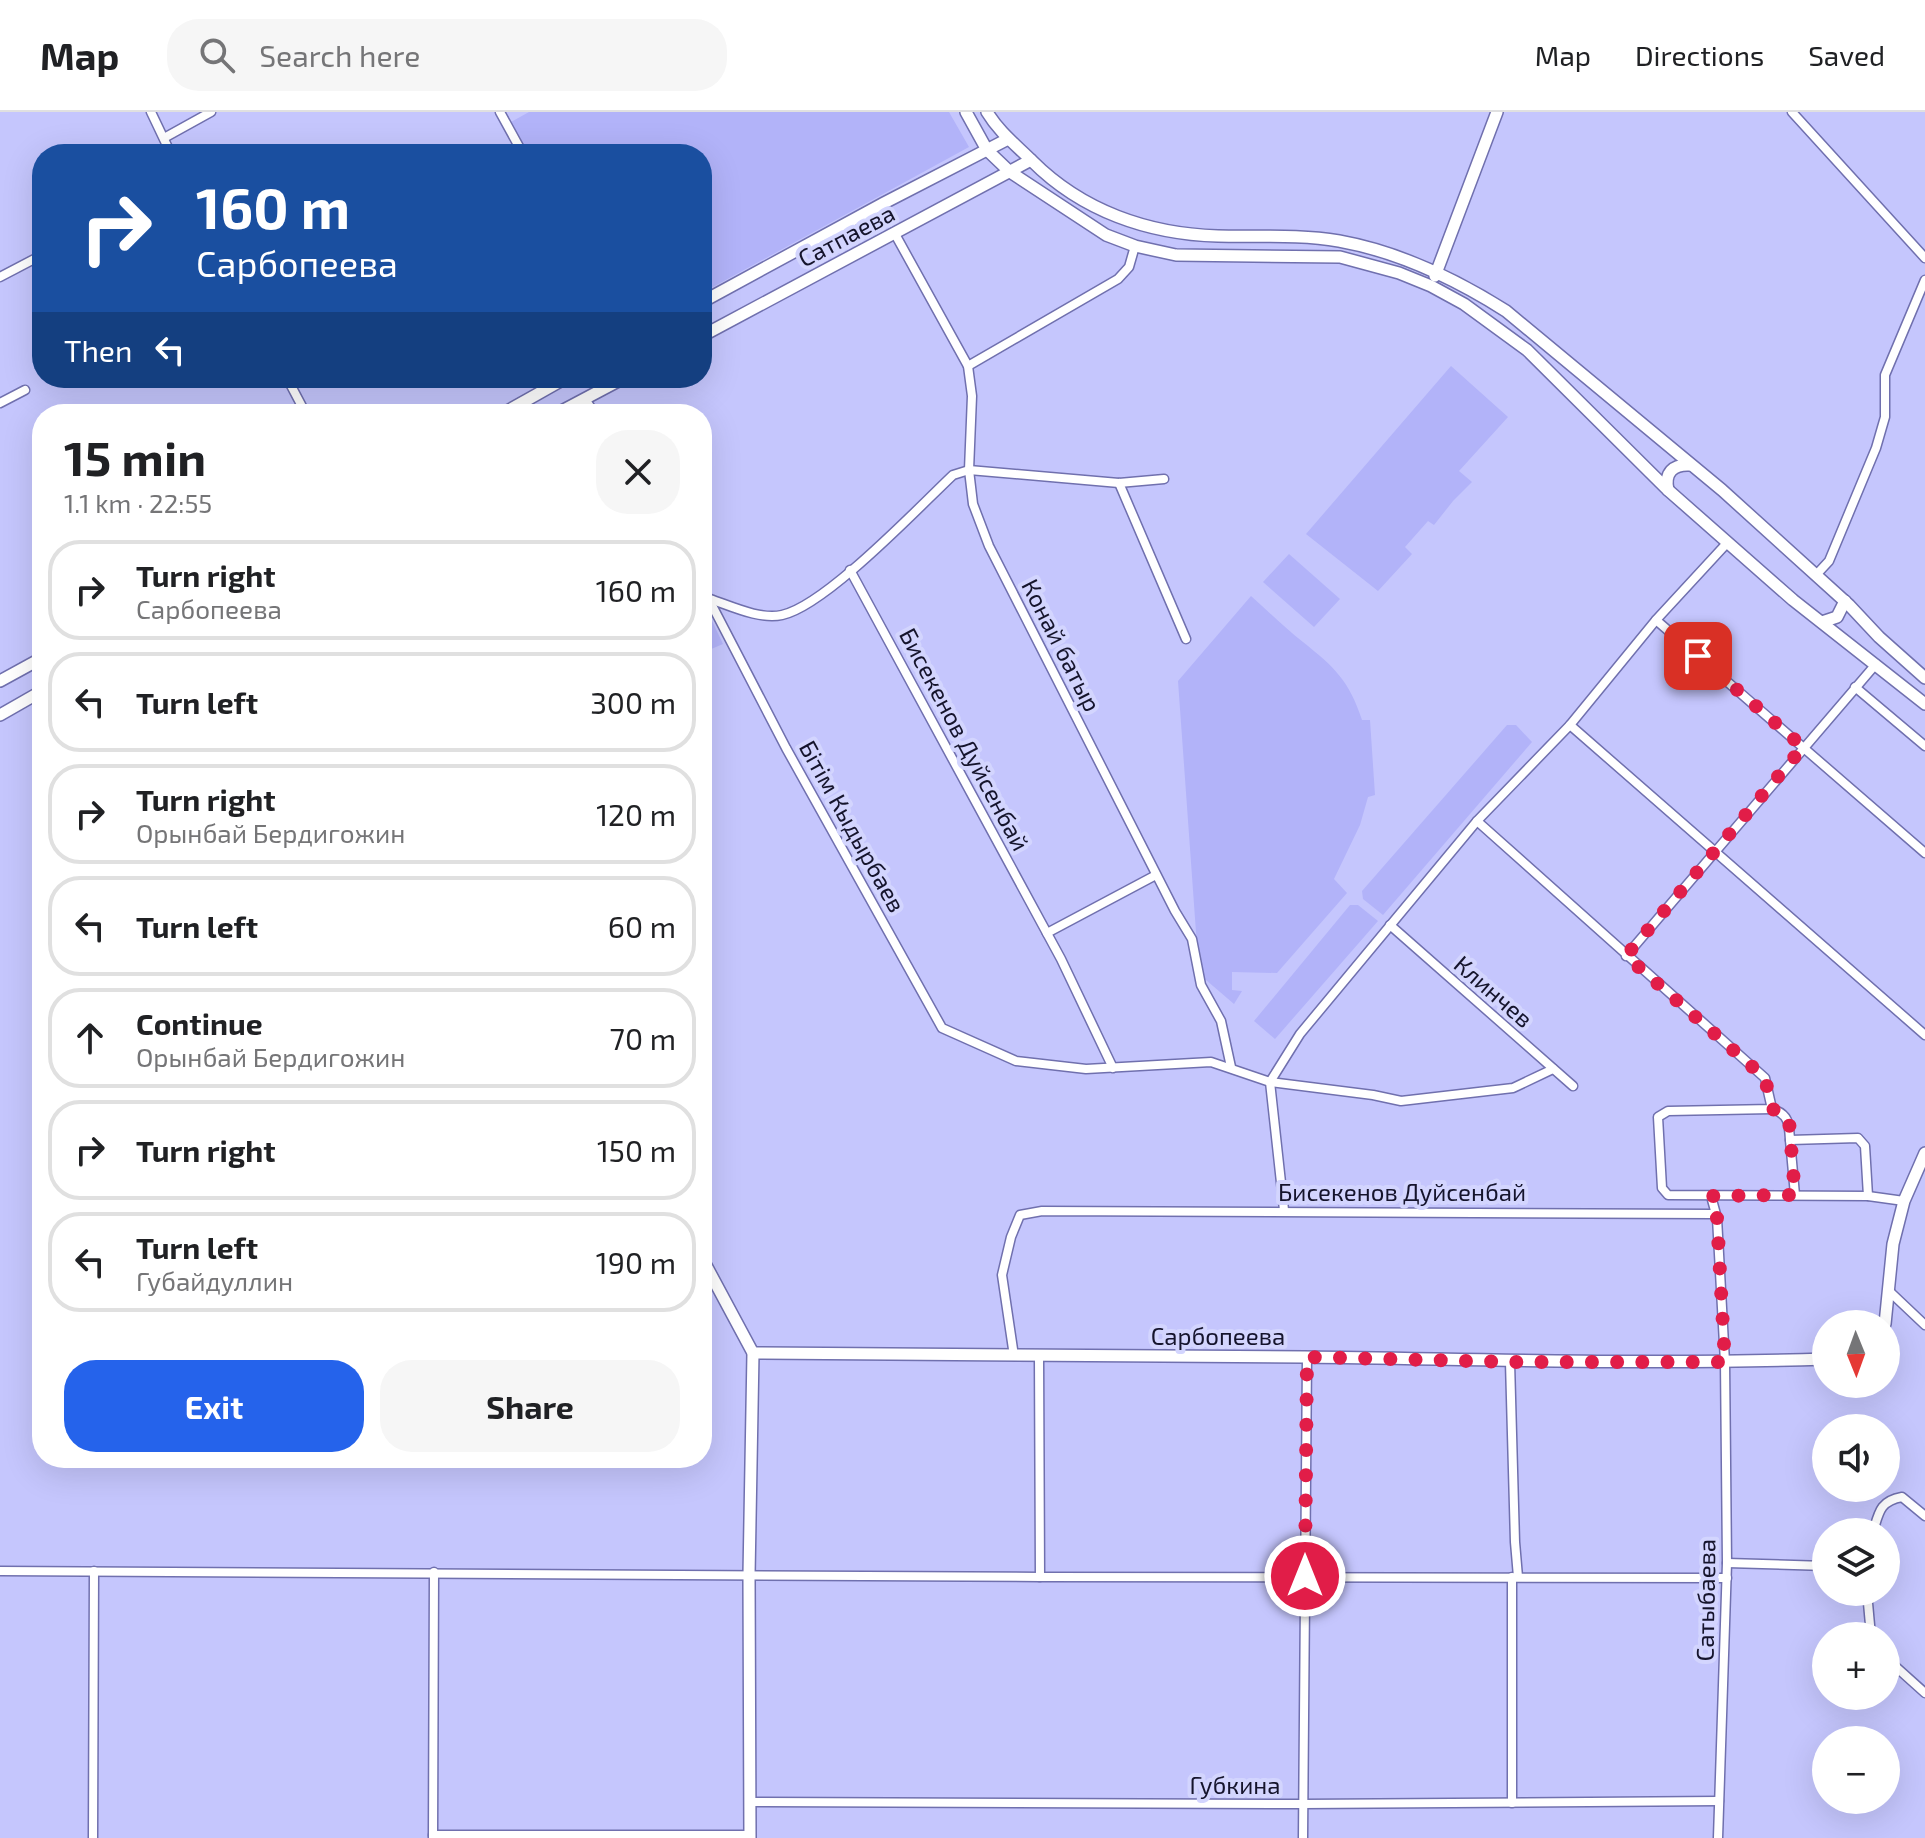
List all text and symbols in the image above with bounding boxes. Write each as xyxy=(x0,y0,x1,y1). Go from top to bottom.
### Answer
search box xyxy=(167,19,727,91)
text: Map xyxy=(40,32,119,78)
icon: search xyxy=(195,33,239,77)
text: Search here xyxy=(259,37,420,73)
text: Map xyxy=(1535,38,1591,72)
text: Directions xyxy=(1635,38,1764,72)
text: Saved xyxy=(1808,38,1885,72)
text: 160 m xyxy=(196,173,350,240)
icon: right xyxy=(64,176,168,280)
street label: Сатпаева xyxy=(793,197,899,273)
text: Сарбопеева xyxy=(196,241,398,284)
icon: left xyxy=(148,328,192,372)
text: Then xyxy=(64,332,132,368)
text: 15 min xyxy=(64,428,206,486)
button: close xyxy=(596,430,680,514)
text: 1.1 km · 22:55 xyxy=(64,487,212,518)
text: Turn right xyxy=(136,557,276,593)
icon: right xyxy=(68,568,112,612)
text: 160 m xyxy=(596,572,676,608)
street label: Конай батыр xyxy=(1016,574,1108,716)
text: Сарбопеева xyxy=(136,593,282,624)
pin xyxy=(1664,622,1732,690)
street label: Бисекенов Дуйсенбай xyxy=(893,623,1036,856)
icon: arrive xyxy=(1676,634,1720,678)
icon: left xyxy=(68,680,112,724)
text: Turn left xyxy=(136,684,258,720)
text: 300 m xyxy=(590,684,676,720)
street label: Бiтiм Кыдырбаев xyxy=(794,735,912,917)
text: Turn right xyxy=(136,781,276,817)
icon: right xyxy=(68,792,112,836)
text: 120 m xyxy=(596,796,676,832)
text: Орынбай Бердигожин xyxy=(136,817,406,848)
icon: left xyxy=(68,904,112,948)
text: Turn left xyxy=(136,908,258,944)
text: 60 m xyxy=(608,908,676,944)
street label: Клинчев xyxy=(1449,949,1539,1033)
text: Continue xyxy=(136,1005,263,1041)
icon: ahead xyxy=(68,1016,112,1060)
text: 70 m xyxy=(610,1020,676,1056)
text: Орынбай Бердигожин xyxy=(136,1041,406,1072)
icon: right xyxy=(68,1128,112,1172)
text: Turn right xyxy=(136,1132,276,1168)
text: 150 m xyxy=(597,1132,676,1168)
street label: Бисекенов Дуйсенбай xyxy=(1278,1177,1526,1207)
text: Turn left xyxy=(136,1229,258,1265)
icon: left xyxy=(68,1240,112,1284)
text: 190 m xyxy=(596,1244,676,1280)
text: Губайдуллин xyxy=(136,1265,293,1296)
north arrow xyxy=(1812,1310,1900,1398)
map controls xyxy=(1812,1310,1900,1814)
street label: Сарбопеева xyxy=(1151,1321,1285,1350)
button: Exit xyxy=(64,1360,364,1452)
button: Share xyxy=(380,1360,680,1452)
button: sound xyxy=(1812,1414,1900,1502)
button: layers xyxy=(1812,1518,1900,1606)
position arrow xyxy=(1263,1534,1347,1618)
street label: Сатыбаева xyxy=(1689,1538,1721,1662)
button: + xyxy=(1812,1622,1900,1710)
button: − xyxy=(1812,1726,1900,1814)
street label: Губкина xyxy=(1189,1770,1281,1800)

